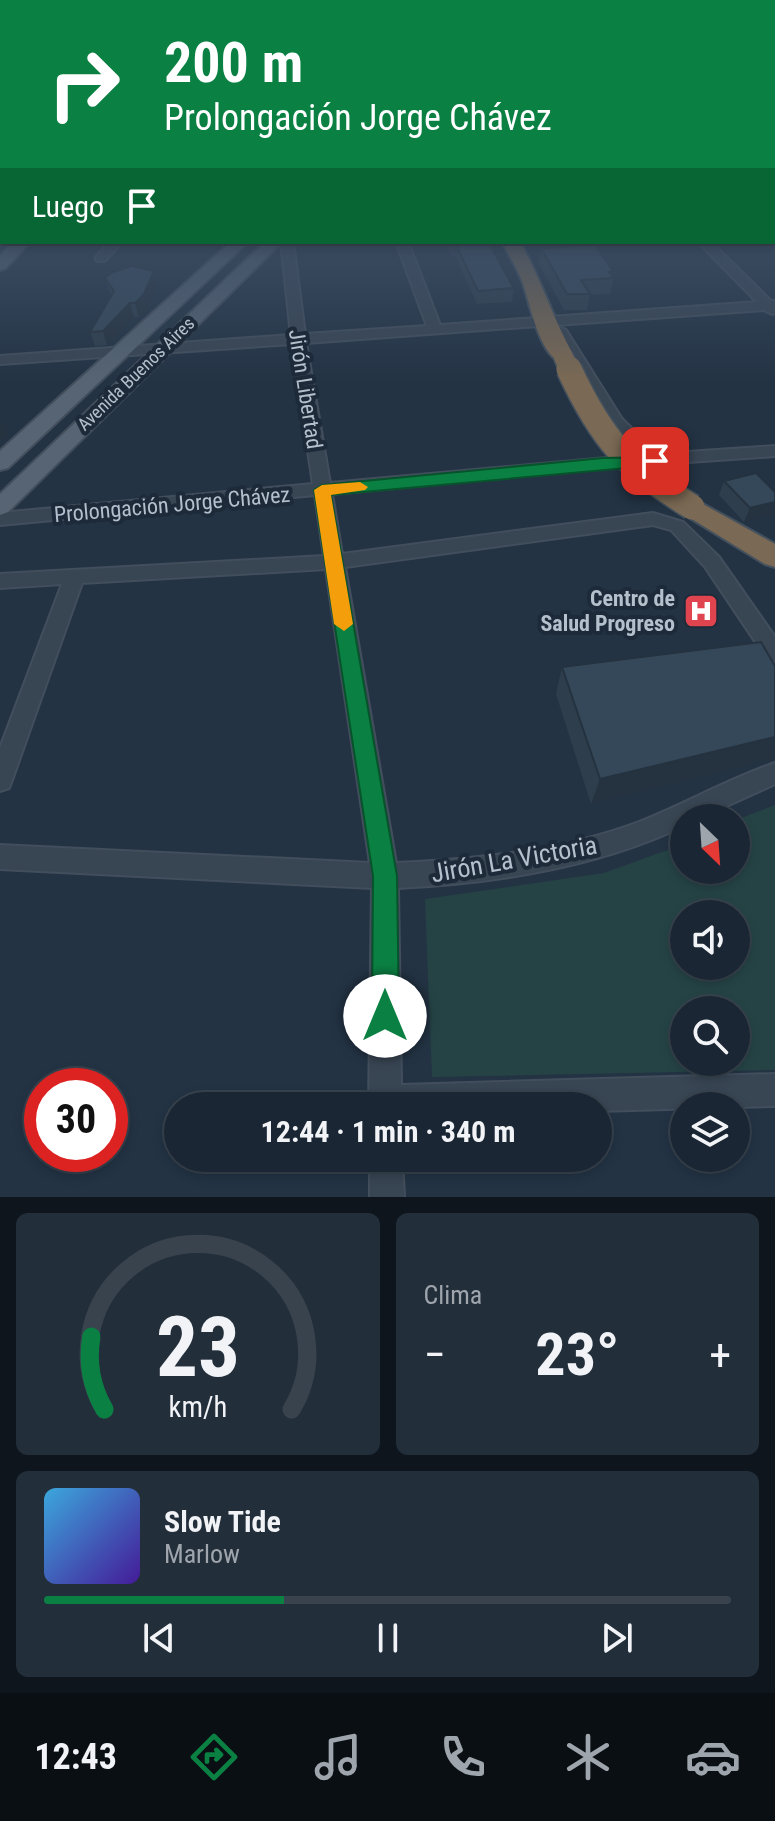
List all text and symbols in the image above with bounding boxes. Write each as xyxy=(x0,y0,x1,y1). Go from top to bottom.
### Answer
text: 200 m xyxy=(164,30,303,96)
icon: right xyxy=(32,32,136,136)
text: Prolongación Jorge Chávez xyxy=(164,97,552,139)
icon: arrive xyxy=(120,184,164,228)
text: Luego xyxy=(32,189,104,224)
street label: Avenida Buenos Aires xyxy=(73,313,198,435)
street label: Jirón Libertad xyxy=(284,327,327,451)
pin xyxy=(621,427,689,495)
icon: arrive xyxy=(633,439,677,483)
street label: Prolongación Jorge Chávez xyxy=(53,482,291,527)
place label: Centro de Salud Progreso xyxy=(540,586,675,636)
hospital icon: Centro de Salud Progreso xyxy=(682,592,720,630)
north arrow xyxy=(670,804,750,884)
map controls xyxy=(670,804,750,1172)
street label: Jirón La Victoria xyxy=(429,830,599,888)
button: sound xyxy=(670,900,750,980)
position arrow xyxy=(343,974,427,1058)
button: search xyxy=(670,996,750,1076)
speed limit sign: 30 xyxy=(24,1068,128,1172)
button: layers xyxy=(670,1092,750,1172)
text: 12:44 · 1 min · 340 m xyxy=(261,1114,515,1149)
text: Clima xyxy=(424,1280,482,1310)
text: 23 xyxy=(156,1299,240,1396)
text: 23° xyxy=(535,1319,619,1390)
text: − xyxy=(424,1329,446,1381)
text: + xyxy=(709,1329,731,1381)
text: km/h xyxy=(168,1390,227,1424)
text: Slow Tide xyxy=(164,1504,281,1539)
text: Marlow xyxy=(164,1539,240,1569)
icon: previous xyxy=(137,1616,181,1660)
icon: pause xyxy=(366,1616,410,1660)
icon: next xyxy=(595,1616,639,1660)
icon: directions xyxy=(186,1729,242,1785)
icon: music xyxy=(310,1729,366,1785)
icon: phone xyxy=(435,1729,491,1785)
icon: climate xyxy=(560,1729,616,1785)
icon: car xyxy=(685,1729,741,1785)
text: 12:43 xyxy=(34,1736,117,1778)

